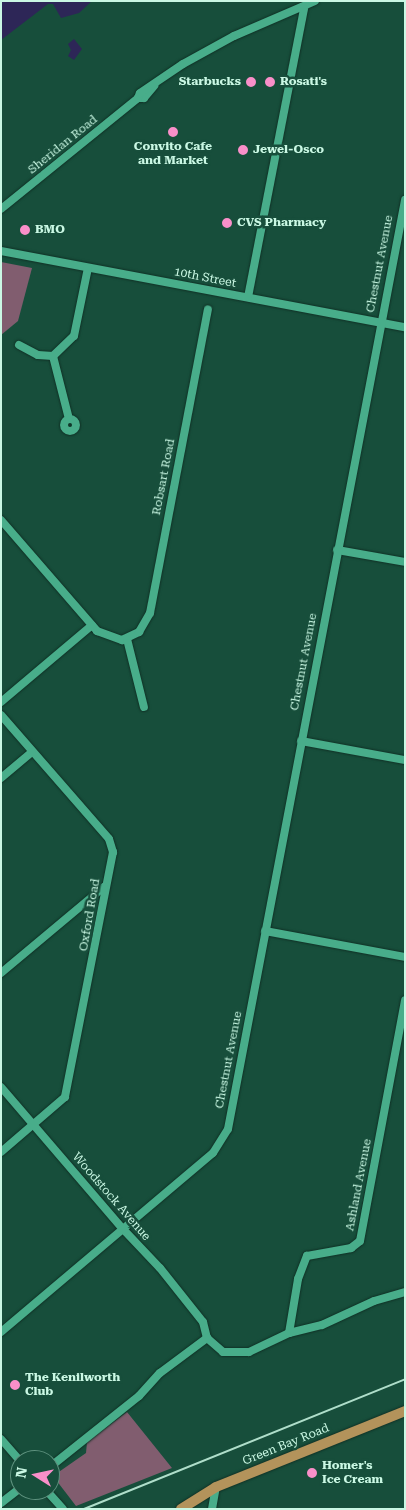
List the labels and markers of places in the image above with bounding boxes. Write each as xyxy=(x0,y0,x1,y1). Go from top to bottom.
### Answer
place label: Starbucks xyxy=(179,75,241,89)
place label: Rosati's xyxy=(280,75,327,89)
marker: Starbucks xyxy=(245,76,257,88)
marker: Rosati's xyxy=(264,76,276,88)
marker: Convito Cafe and Market xyxy=(167,126,179,138)
place label: Convito Cafe and Market xyxy=(134,140,212,168)
place label: Jewel-Osco xyxy=(253,143,324,157)
marker: Jewel-Osco xyxy=(237,144,249,156)
place label: CVS Pharmacy xyxy=(237,216,326,230)
marker: CVS Pharmacy xyxy=(221,217,233,229)
place label: BMO xyxy=(35,223,65,237)
marker: BMO xyxy=(19,224,31,236)
place label: The Kenilworth Club xyxy=(25,1371,120,1399)
marker: The Kenilworth Club xyxy=(9,1379,21,1391)
place label: Homer's Ice Cream xyxy=(322,1459,383,1487)
marker: Homer's Ice Cream xyxy=(306,1467,318,1479)

